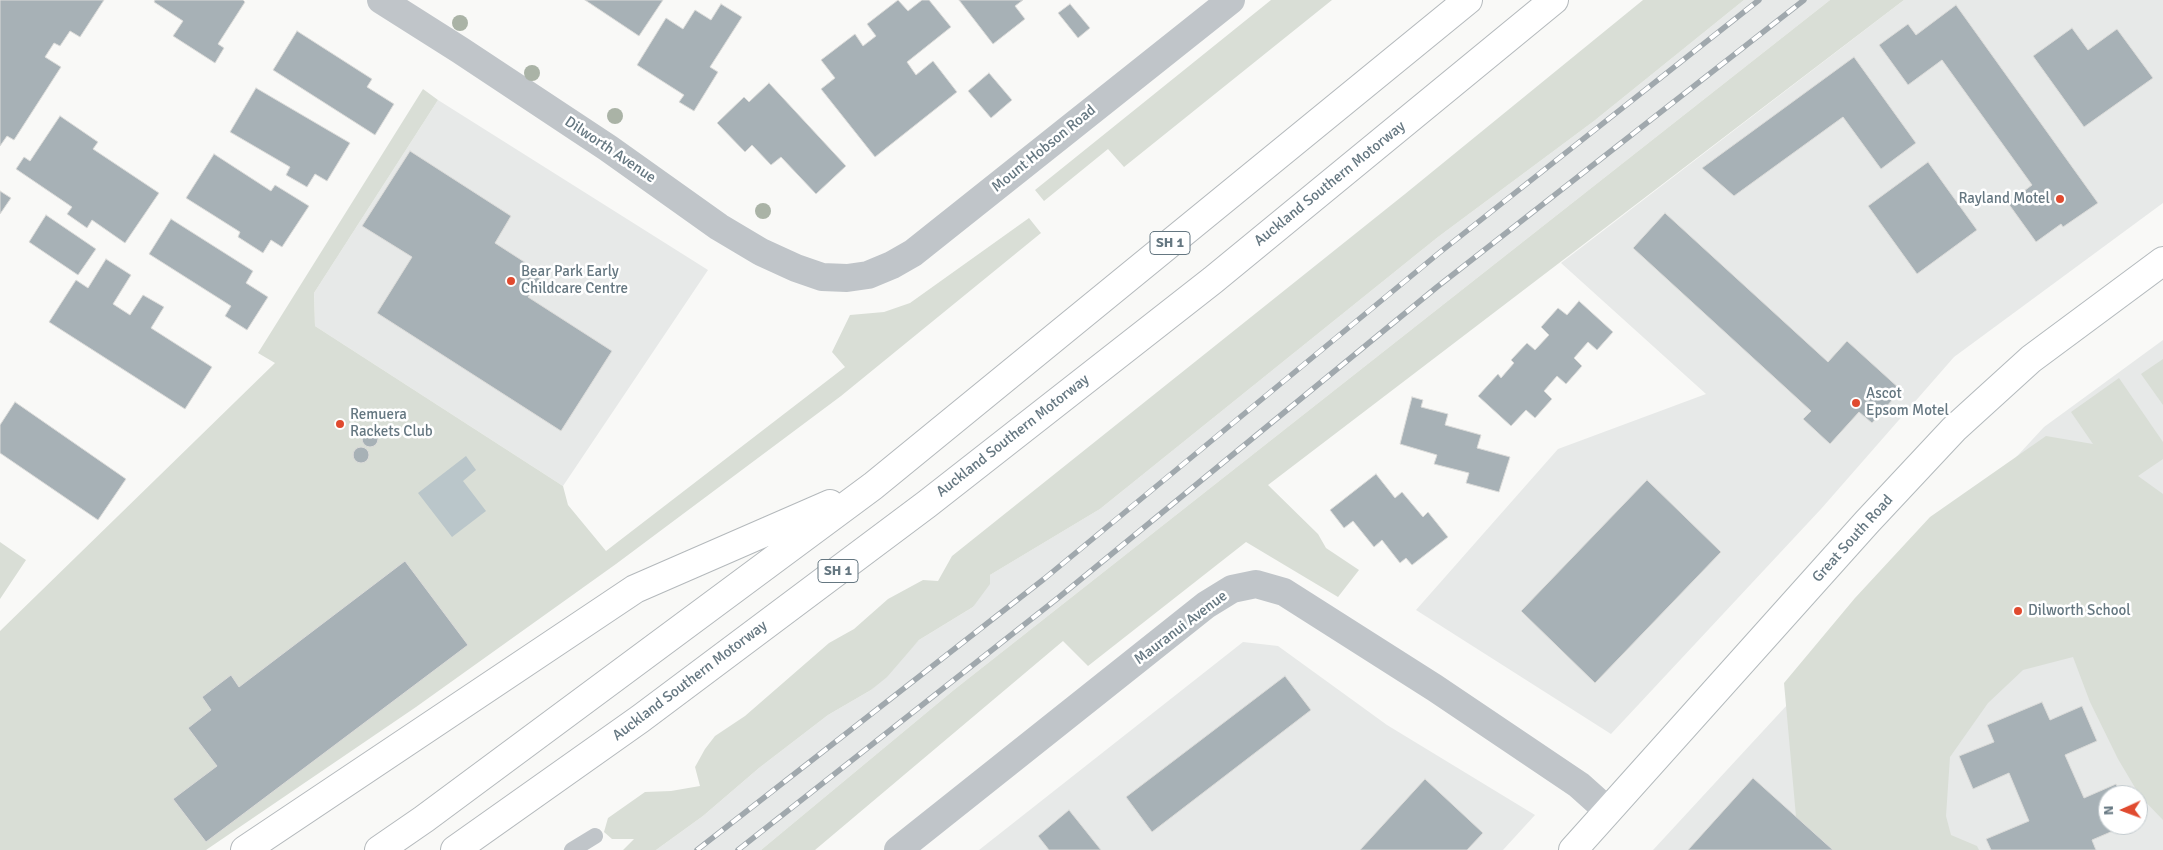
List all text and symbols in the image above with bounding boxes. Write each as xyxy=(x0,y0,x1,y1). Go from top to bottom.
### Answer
street label: Mount Hobson Road xyxy=(988,102,1100,196)
street label: Dilworth Avenue xyxy=(561,113,659,187)
street label: Auckland Southern Motorway xyxy=(1251,118,1409,250)
place label: Rayland Motel xyxy=(1958,190,2050,208)
marker: Rayland Motel xyxy=(2054,193,2066,205)
road number: SH 1 xyxy=(1150,232,1190,254)
place label: Bear Park Early Childcare Centre xyxy=(521,263,628,298)
marker: Bear Park Early Childcare Centre xyxy=(505,275,517,287)
street label: Auckland Southern Motorway xyxy=(933,371,1093,501)
place label: Ascot Epsom Motel xyxy=(1866,385,1949,420)
marker: Ascot Epsom Motel xyxy=(1850,397,1862,409)
place label: Remuera Rackets Club xyxy=(350,406,433,441)
marker: Remuera Rackets Club xyxy=(334,418,346,430)
street label: Great South Road xyxy=(1809,492,1897,586)
road number: SH 1 xyxy=(818,560,858,582)
street label: Mauranui Avenue xyxy=(1131,587,1231,669)
place label: Dilworth School xyxy=(2028,602,2131,620)
marker: Dilworth School xyxy=(2012,605,2024,617)
street label: Auckland Southern Motorway xyxy=(609,617,771,745)
north arrow xyxy=(2098,785,2148,835)
text: N xyxy=(2100,805,2117,816)

